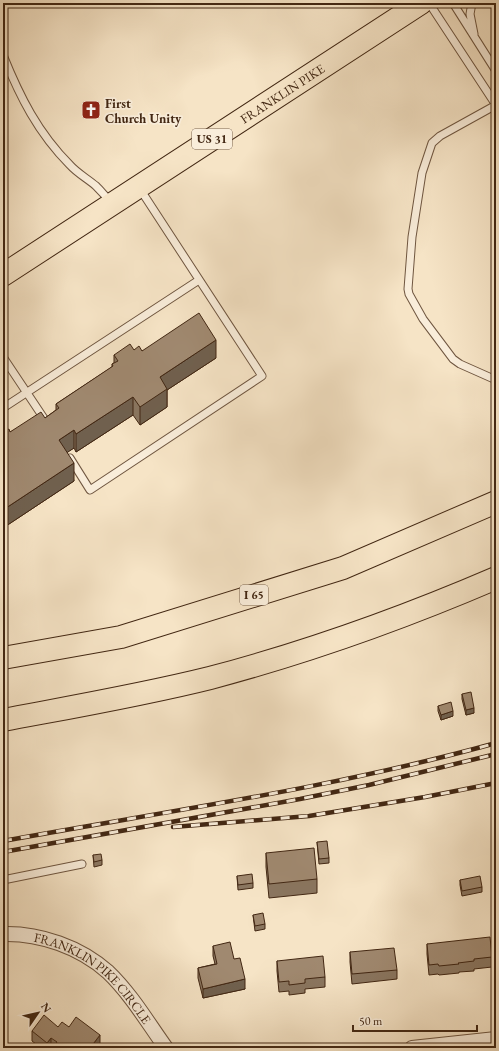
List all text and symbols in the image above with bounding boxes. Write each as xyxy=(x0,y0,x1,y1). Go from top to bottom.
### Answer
street label: FRANKLIN PIKE xyxy=(237,60,328,127)
place label: First Church Unity xyxy=(105,95,182,127)
church icon: First Church Unity xyxy=(80,99,102,121)
road number: US 31 xyxy=(192,129,232,149)
road number: I 65 xyxy=(240,585,268,605)
street label: FRANKLIN PIKE CIRCLE xyxy=(27,932,153,1032)
north arrow xyxy=(18,993,58,1033)
scale bar xyxy=(353,1007,477,1033)
text: 50 m xyxy=(359,1013,383,1029)

